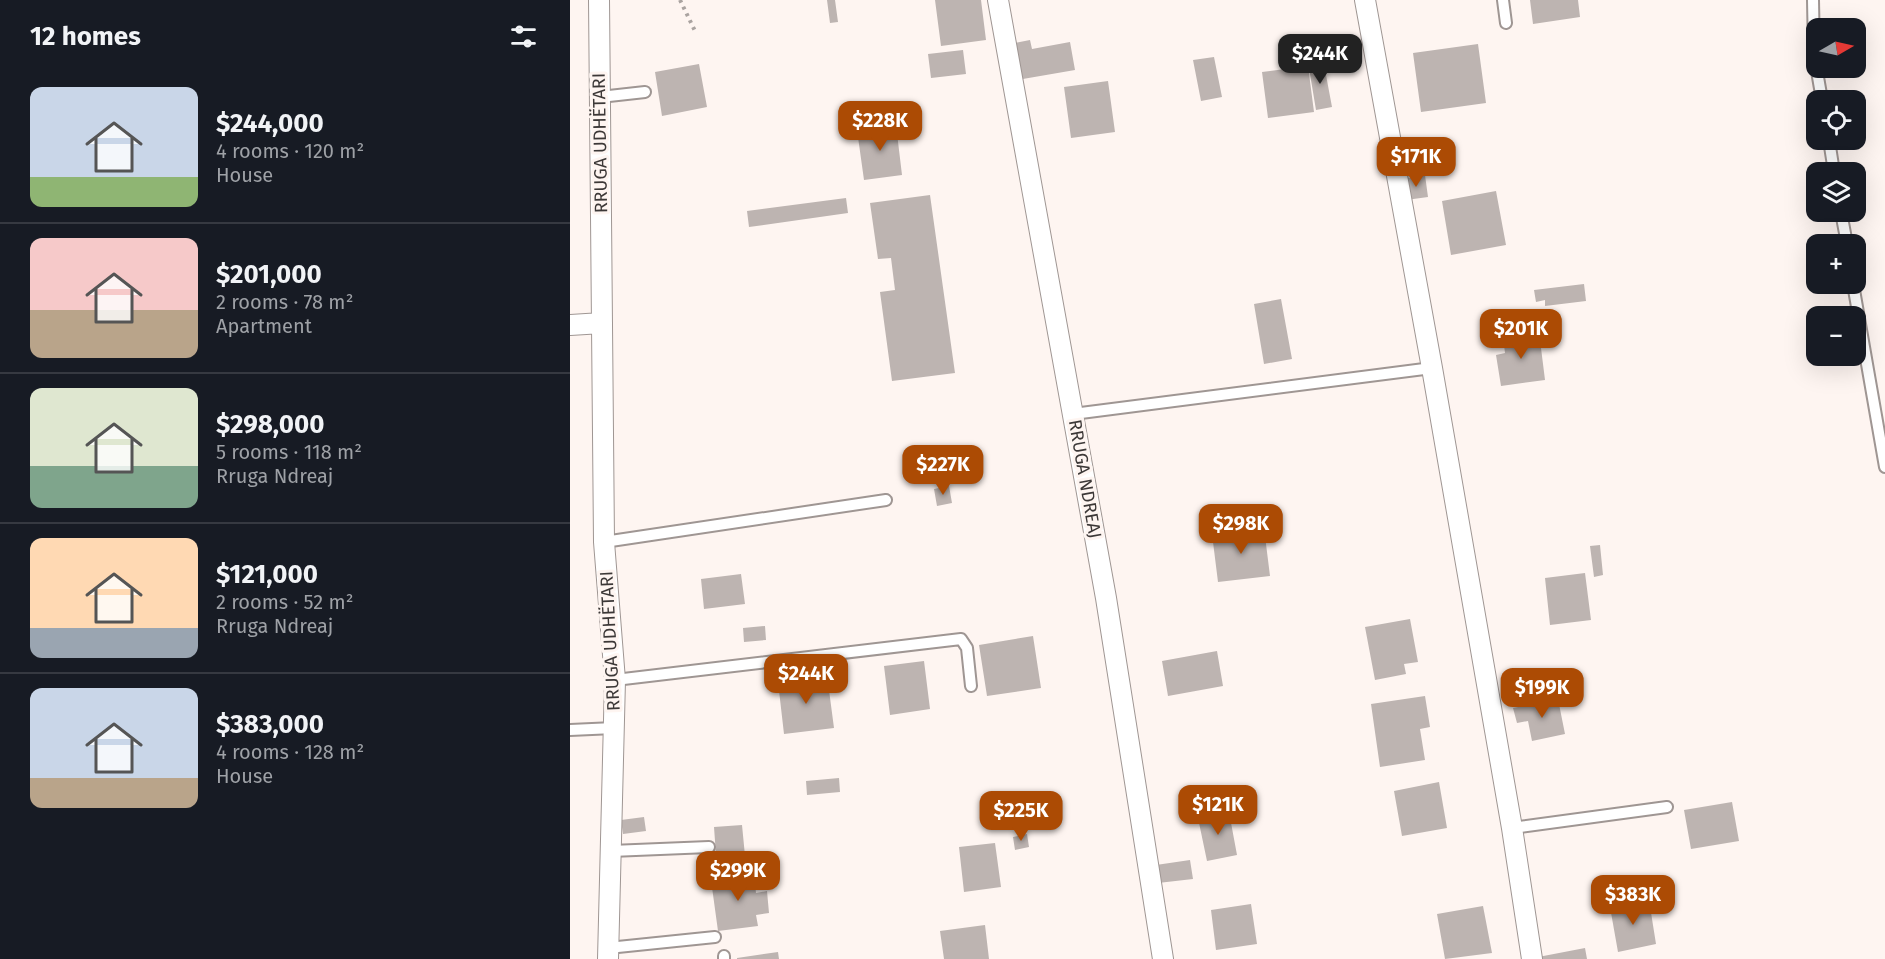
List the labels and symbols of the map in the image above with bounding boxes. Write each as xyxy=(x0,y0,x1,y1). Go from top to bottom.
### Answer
north arrow xyxy=(1806,18,1866,78)
pin: $244K xyxy=(1278,34,1362,85)
street label: RRUGA UDHËTARI xyxy=(588,73,612,213)
pin: $228K xyxy=(838,101,922,152)
pin: $171K xyxy=(1374,137,1458,188)
pin: $201K xyxy=(1479,309,1563,360)
street label: RRUGA NDREAJ xyxy=(1064,418,1106,540)
pin: $227K xyxy=(901,445,985,496)
pin: $298K xyxy=(1199,504,1283,555)
street label: RRUGA UDHËTARI xyxy=(595,570,625,712)
pin: $244K xyxy=(764,654,848,705)
pin: $199K xyxy=(1500,668,1584,719)
pin: $121K xyxy=(1176,785,1260,836)
pin: $225K xyxy=(979,791,1063,842)
pin: $299K xyxy=(696,851,780,902)
pin: $383K xyxy=(1591,875,1675,926)

